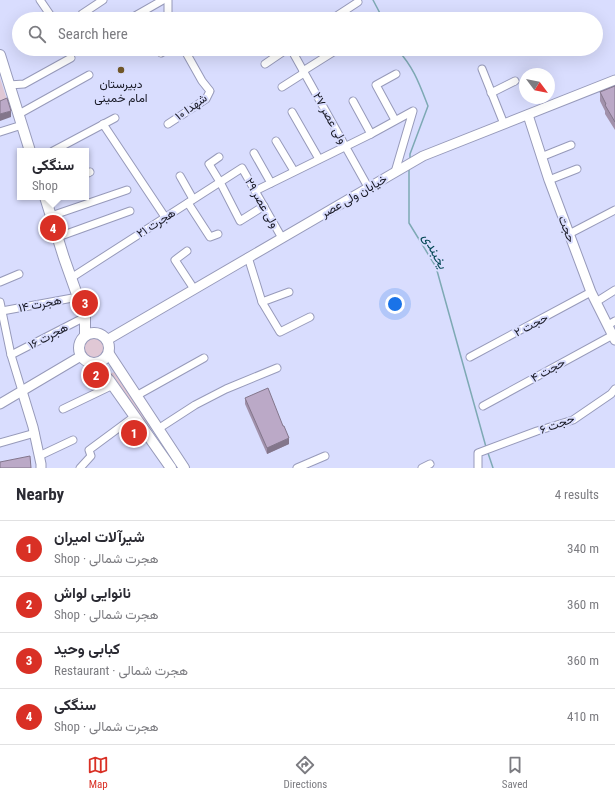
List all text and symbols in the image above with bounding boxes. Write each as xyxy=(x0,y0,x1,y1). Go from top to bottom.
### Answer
search box xyxy=(12,12,603,56)
icon: search xyxy=(26,23,48,45)
text: Search here xyxy=(58,25,128,43)
marker: دبیرستان امام خمینی xyxy=(116,65,126,75)
north arrow xyxy=(519,68,555,104)
place label: دبیرستان امام خمینی xyxy=(94,77,148,106)
street label: ولی عصر ۲۷ xyxy=(309,90,350,147)
street label: شهدا ۱۰ xyxy=(172,91,210,124)
popup xyxy=(17,148,89,200)
text: سنگکی xyxy=(32,156,74,174)
street label: خیابان ولی عصر xyxy=(318,172,390,222)
street label: ولی عصر ۲۹ xyxy=(241,176,282,231)
text: Shop xyxy=(32,178,58,193)
street label: هجرت ۲۱ xyxy=(134,205,178,241)
pin: 4 xyxy=(40,213,66,243)
street label: حجت xyxy=(556,214,578,244)
water label: یخبندی xyxy=(419,231,451,273)
pin: 3 xyxy=(72,288,98,318)
street label: هجرت ۱۴ xyxy=(17,293,63,316)
your location xyxy=(385,294,405,314)
street label: حجت ۲ xyxy=(512,310,550,340)
street label: هجرت ۱۶ xyxy=(26,320,71,353)
street label: حجت ۴ xyxy=(528,355,568,385)
pin: 2 xyxy=(83,360,109,390)
street label: حجت ۶ xyxy=(538,411,576,437)
pin: 1 xyxy=(121,418,147,448)
text: Nearby xyxy=(16,484,64,504)
text: 4 results xyxy=(555,487,599,502)
text: شیرآلات امیران xyxy=(54,528,145,546)
text: 1 xyxy=(26,541,32,556)
text: 340 m xyxy=(567,541,599,556)
text: Shop · هجرت شمالی xyxy=(54,551,159,566)
text: نانوایی لواش xyxy=(54,584,131,602)
text: 2 xyxy=(26,597,32,612)
text: 360 m xyxy=(567,597,599,612)
text: Shop · هجرت شمالی xyxy=(54,607,159,622)
text: کبابی وحید xyxy=(54,640,120,658)
text: 3 xyxy=(26,653,32,668)
text: 360 m xyxy=(567,653,599,668)
text: Restaurant · هجرت شمالی xyxy=(54,663,188,678)
text: سنگکی xyxy=(54,696,96,714)
text: 4 xyxy=(26,709,32,724)
text: 410 m xyxy=(567,709,599,724)
text: Shop · هجرت شمالی xyxy=(54,719,159,734)
tab: Map xyxy=(87,754,109,791)
tab: Directions xyxy=(283,754,327,791)
tab: Saved xyxy=(502,754,528,791)

